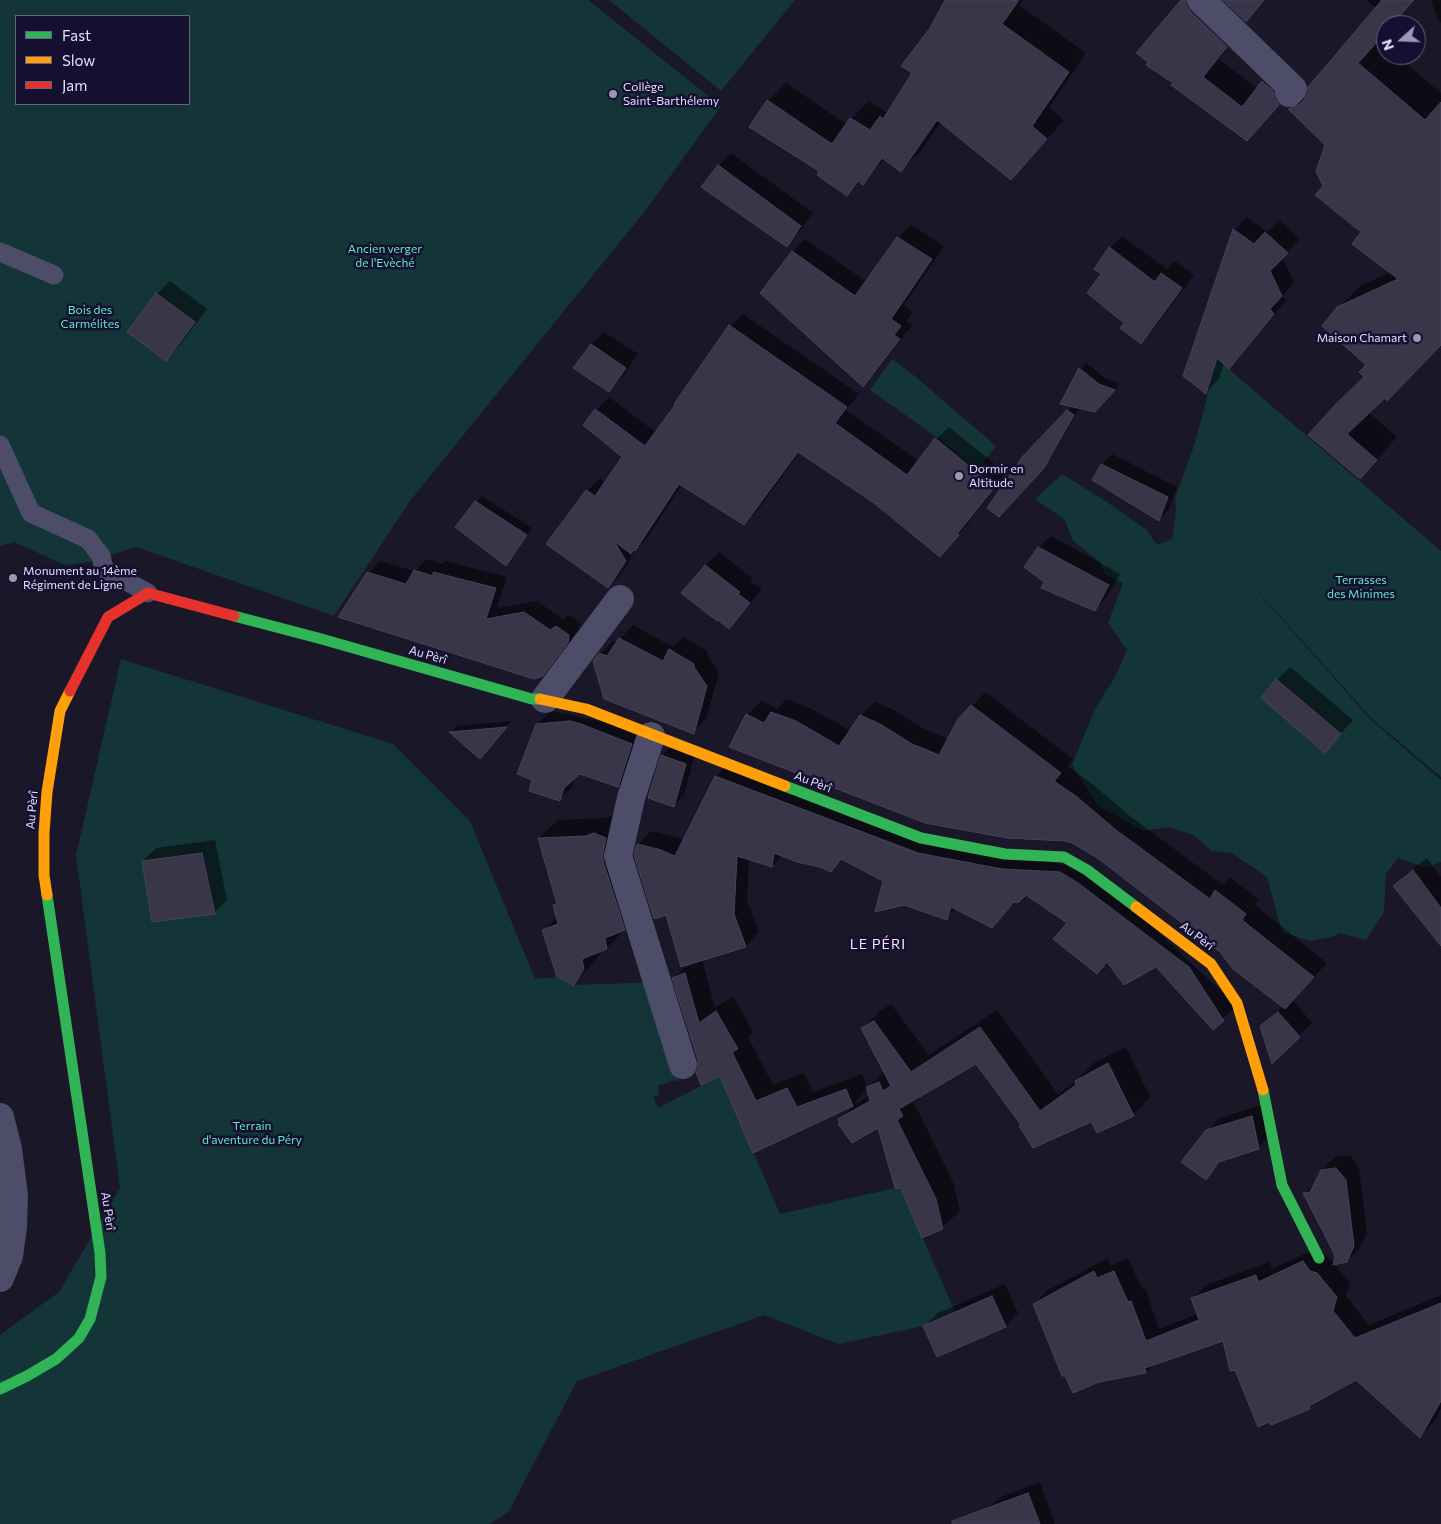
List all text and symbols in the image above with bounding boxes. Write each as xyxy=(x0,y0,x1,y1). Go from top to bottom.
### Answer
legend xyxy=(15,15,190,105)
north arrow xyxy=(1376,15,1426,65)
text: Fast xyxy=(62,26,91,44)
text: N xyxy=(1378,37,1397,53)
text: Slow xyxy=(62,51,95,69)
text: Jam xyxy=(62,76,87,94)
place label: Collège Saint-Barthélemy xyxy=(623,80,719,108)
marker: Collège Saint-Barthélemy xyxy=(607,88,619,100)
park label: Ancien verger de l'Evèché xyxy=(348,242,422,270)
park label: Bois des Carmélites xyxy=(61,303,119,331)
place label: Maison Chamart xyxy=(1317,331,1407,345)
marker: Maison Chamart xyxy=(1411,332,1423,344)
place label: Dormir en Altitude xyxy=(969,462,1024,490)
marker: Dormir en Altitude xyxy=(953,470,965,482)
place label: Monument au 14ème Régiment de Ligne xyxy=(23,564,137,592)
marker: Monument au 14ème Régiment de Ligne xyxy=(7,572,19,584)
park label: Terrasses des Minimes xyxy=(1327,573,1395,601)
street label: Au Pèrî xyxy=(407,643,449,667)
street label: Au Pèrî xyxy=(792,768,834,796)
street label: Au Pèrî xyxy=(23,790,41,830)
street label: Au Pèrî xyxy=(1177,919,1217,953)
district label: LE PÉRI xyxy=(849,936,907,952)
park label: Terrain d'aventure du Péry xyxy=(202,1119,302,1147)
street label: Au Pèrî xyxy=(98,1191,118,1231)

